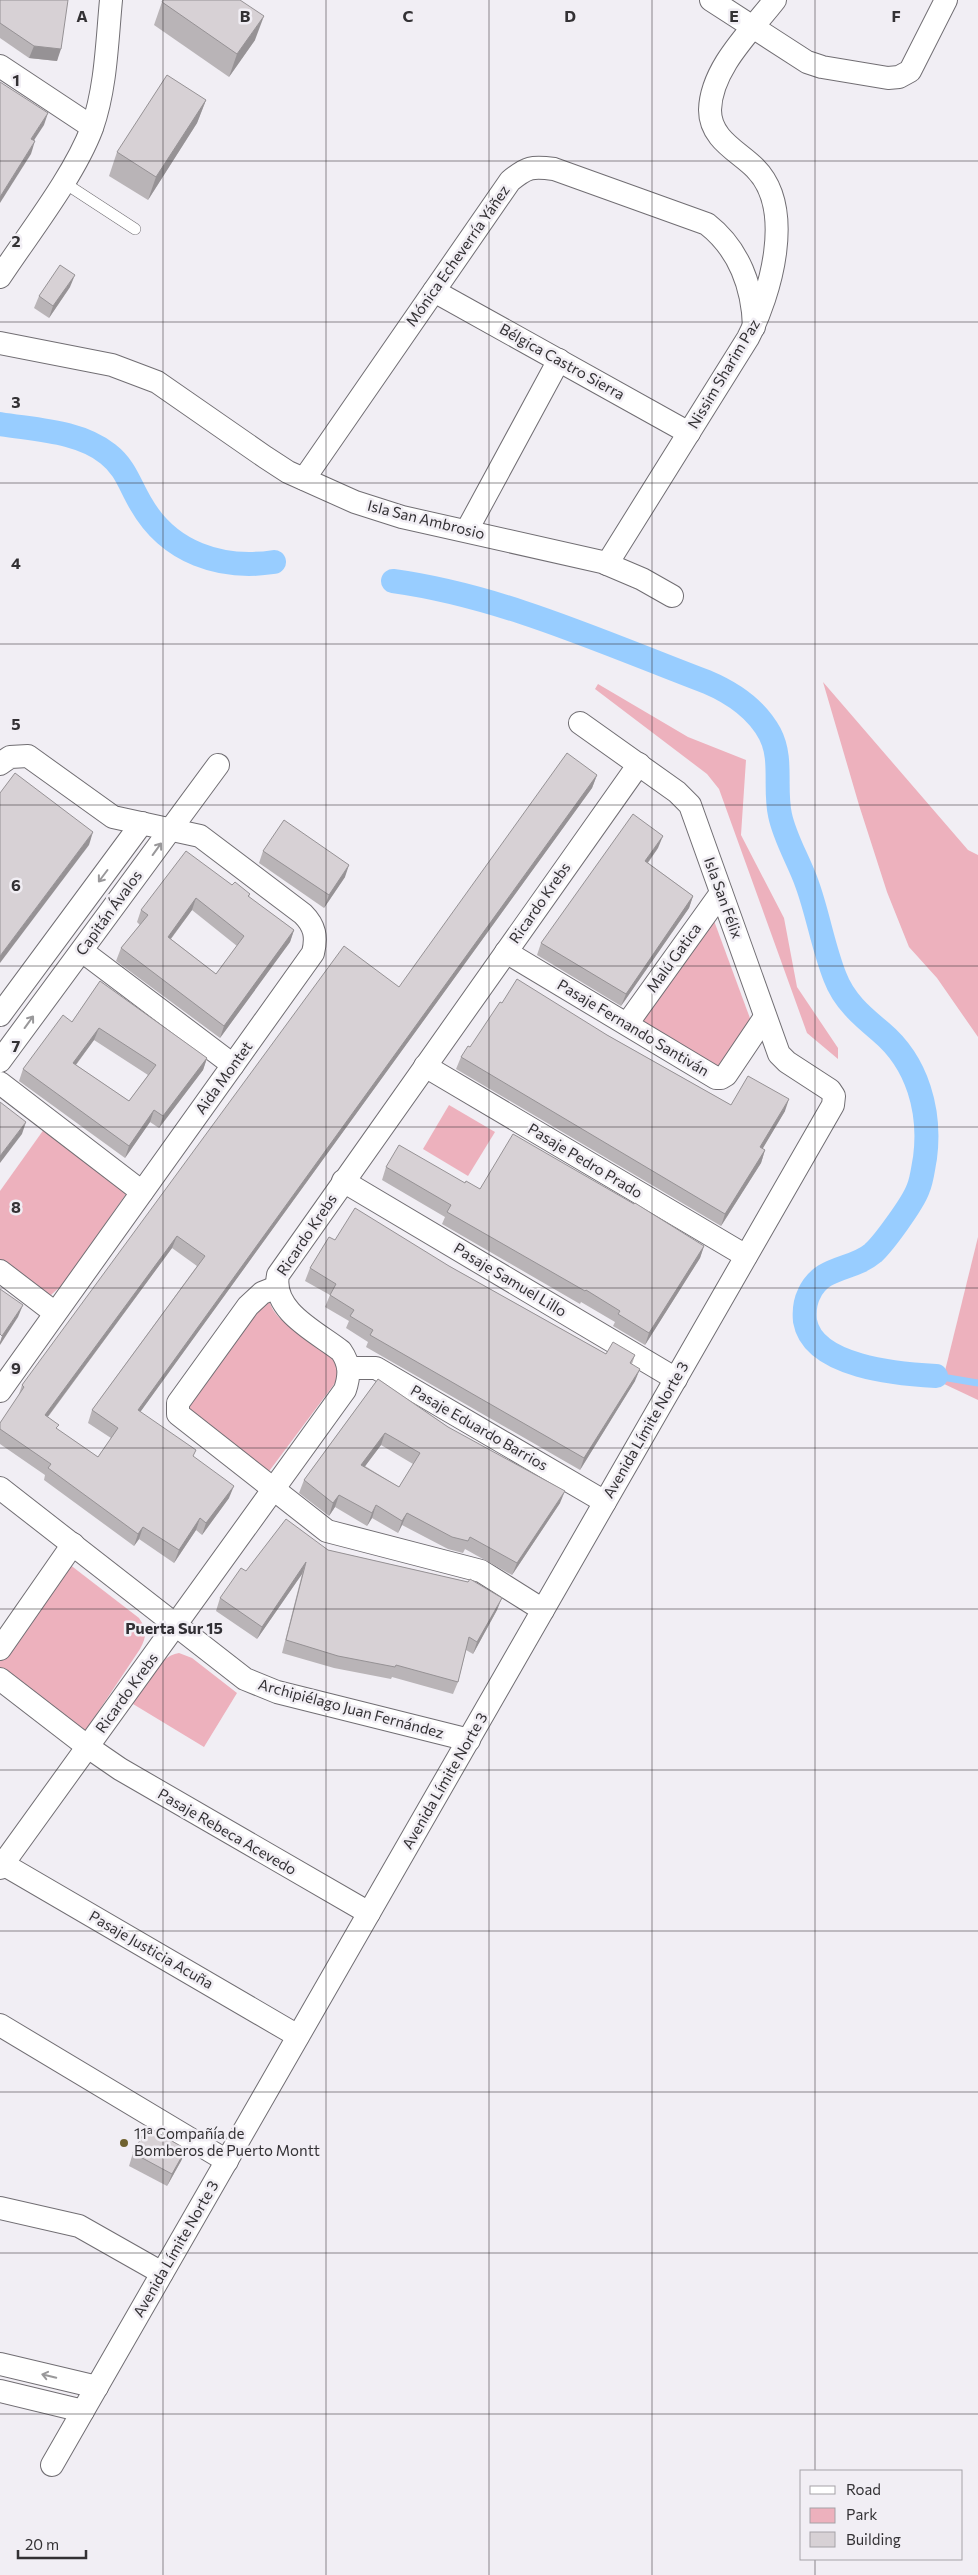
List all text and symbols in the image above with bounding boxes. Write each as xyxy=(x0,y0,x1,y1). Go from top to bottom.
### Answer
text: A xyxy=(76,6,88,25)
text: B xyxy=(240,6,251,25)
text: C xyxy=(403,6,414,25)
text: D xyxy=(564,6,576,25)
text: E xyxy=(729,6,739,25)
text: F xyxy=(891,6,901,25)
text: 1 xyxy=(12,70,20,89)
street label: Mónica Echeverría Yáñez xyxy=(402,181,513,330)
text: 2 xyxy=(11,231,21,250)
street label: Nissim Sharim Paz xyxy=(683,316,763,431)
street label: Bélgica Castro Sierra xyxy=(497,319,628,403)
text: 3 xyxy=(11,392,21,411)
street label: Isla San Ambrosio xyxy=(366,496,487,542)
text: 4 xyxy=(11,553,21,572)
text: 5 xyxy=(11,714,21,733)
one-way arrow xyxy=(151,843,162,856)
street label: Isla San Félix xyxy=(701,854,747,941)
street label: Ricardo Krebs xyxy=(505,858,574,946)
street label: Capitán Ávalos xyxy=(70,866,145,959)
one-way arrow xyxy=(98,869,108,883)
text: 6 xyxy=(11,875,21,894)
street label: Malú Gatica xyxy=(642,919,704,996)
street label: Pasaje Fernando Santiván xyxy=(555,975,712,1080)
one-way arrow xyxy=(24,1015,34,1029)
text: 7 xyxy=(12,1036,21,1055)
street label: Aida Montet xyxy=(191,1038,256,1117)
street label: Pasaje Pedro Prado xyxy=(525,1119,646,1201)
street label: Ricardo Krebs xyxy=(272,1190,340,1279)
text: 8 xyxy=(11,1197,21,1216)
street label: Pasaje Samuel Lillo xyxy=(451,1238,570,1320)
text: 9 xyxy=(11,1358,21,1377)
street label: Avenida Límite Norte 3 xyxy=(599,1358,692,1501)
street label: Pasaje Eduardo Barrios xyxy=(408,1380,552,1474)
district label: Puerta Sur 15 xyxy=(125,1618,223,1637)
street label: Ricardo Krebs xyxy=(91,1649,161,1736)
street label: Archipiélago Juan Fernández xyxy=(257,1675,446,1741)
street label: Avenida Límite Norte 3 xyxy=(398,1709,491,1852)
street label: Pasaje Rebeca Acevedo xyxy=(155,1784,300,1878)
street label: Pasaje Justicia Acuña xyxy=(86,1906,217,1992)
place label: 11ª Compañía de Bomberos de Puerto Montt xyxy=(134,2124,320,2159)
marker: 11ª Compañía de Bomberos de Puerto Montt xyxy=(118,2137,130,2149)
street label: Avenida Límite Norte 3 xyxy=(129,2177,222,2320)
one-way arrow xyxy=(42,2371,58,2380)
legend xyxy=(800,2470,963,2560)
text: Road xyxy=(846,2480,881,2498)
text: Park xyxy=(846,2505,877,2523)
scale bar xyxy=(18,2528,85,2560)
text: Building xyxy=(846,2530,901,2548)
text: 20 m xyxy=(25,2535,59,2553)

